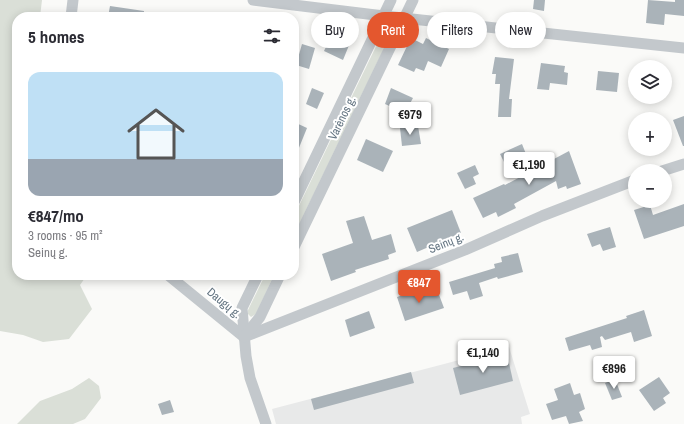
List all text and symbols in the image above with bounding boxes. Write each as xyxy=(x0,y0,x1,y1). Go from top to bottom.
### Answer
chip: Buy xyxy=(311,12,359,48)
chip: Rent xyxy=(367,12,419,48)
chip: Filters xyxy=(427,12,487,48)
chip: New xyxy=(495,12,546,48)
text: 5 homes xyxy=(28,25,85,48)
icon: filters xyxy=(261,25,283,47)
map controls xyxy=(628,60,672,208)
button: layers xyxy=(628,60,672,104)
street label: Varėnos g. xyxy=(325,93,359,143)
icon: home xyxy=(120,98,192,170)
pin: €979 xyxy=(386,102,434,136)
text: €979 xyxy=(398,106,422,123)
button: + xyxy=(628,112,672,156)
pin: €1,190 xyxy=(496,152,562,186)
text: €1,190 xyxy=(513,156,545,173)
button: − xyxy=(628,164,672,208)
text: €847/mo xyxy=(28,204,84,227)
text: 3 rooms · 95 m² xyxy=(28,227,103,244)
street label: Seinų g. xyxy=(426,229,466,257)
text: Seinų g. xyxy=(28,244,68,261)
pin: €847 xyxy=(395,270,443,304)
text: €847 xyxy=(407,274,431,291)
street label: Daugų g. xyxy=(204,284,244,322)
pin: €1,140 xyxy=(450,340,516,374)
text: €1,140 xyxy=(467,344,499,361)
pin: €896 xyxy=(590,356,638,390)
text: €896 xyxy=(602,360,626,377)

